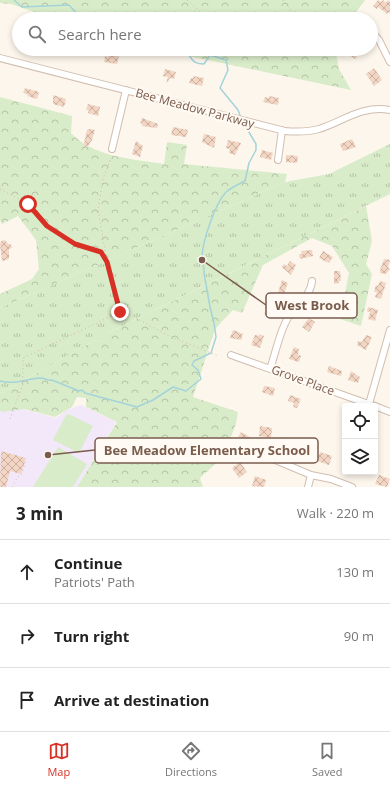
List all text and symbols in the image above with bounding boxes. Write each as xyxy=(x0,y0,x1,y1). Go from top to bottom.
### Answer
search box xyxy=(12,12,378,56)
icon: search xyxy=(26,23,48,45)
text: Search here xyxy=(58,24,142,44)
street label: Bee Meadow Parkway xyxy=(134,84,257,132)
route start xyxy=(19,195,37,213)
callout: West Brook xyxy=(266,293,357,318)
text: West Brook xyxy=(275,296,350,314)
route end xyxy=(111,303,129,321)
street label: Grove Place xyxy=(269,361,337,399)
map controls xyxy=(342,403,378,475)
button: locate xyxy=(342,403,378,439)
callout: Bee Meadow Elementary School xyxy=(95,438,318,463)
button: layers xyxy=(342,439,378,475)
text: Bee Meadow Elementary School xyxy=(104,441,310,459)
text: 3 min xyxy=(16,502,63,525)
text: Walk · 220 m xyxy=(297,504,374,522)
text: Continue xyxy=(54,553,122,573)
icon: ahead xyxy=(16,561,38,583)
text: 130 m xyxy=(336,563,374,581)
text: Patriots' Path xyxy=(54,573,135,591)
icon: right xyxy=(16,625,38,647)
text: Turn right xyxy=(54,626,129,646)
text: 90 m xyxy=(344,627,374,645)
icon: arrive xyxy=(16,689,38,711)
text: Arrive at destination xyxy=(54,690,209,710)
tab: Map xyxy=(47,740,70,779)
tab: Directions xyxy=(165,740,217,779)
tab: Saved xyxy=(312,740,343,779)

